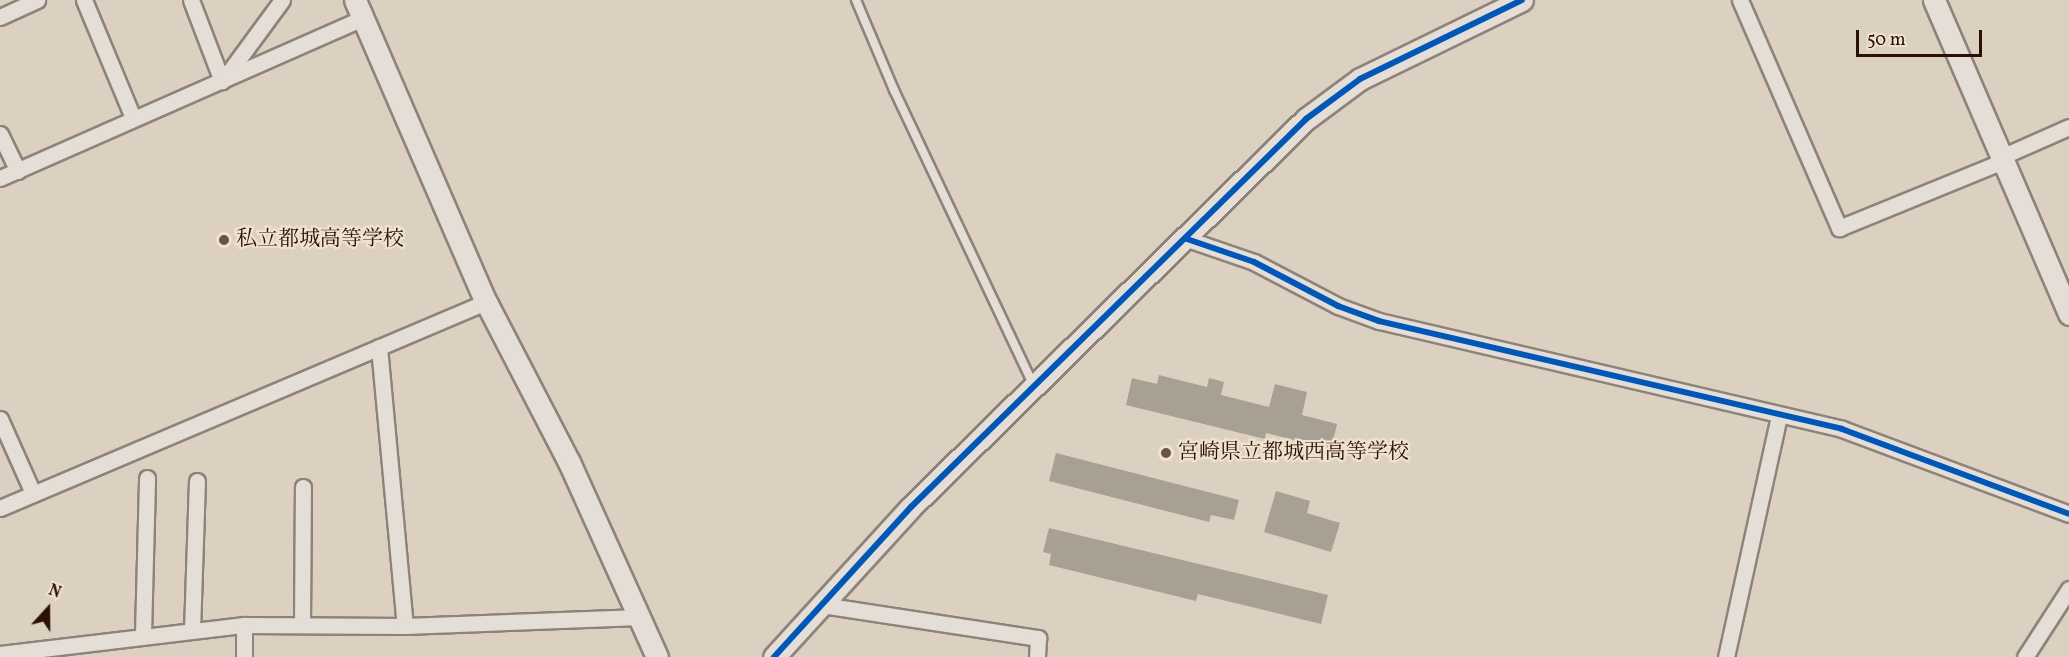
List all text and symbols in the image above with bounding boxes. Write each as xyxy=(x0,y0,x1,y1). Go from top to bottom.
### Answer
scale bar xyxy=(1859,18,1985,56)
text: 50 m xyxy=(1867,28,1906,53)
place label: 私立都城高等学校 xyxy=(236,227,404,253)
marker: 私立都城高等学校 xyxy=(217,233,231,247)
place label: 宮崎県立都城西高等学校 xyxy=(1178,440,1409,466)
marker: 宮崎県立都城西高等学校 xyxy=(1159,446,1173,460)
north arrow xyxy=(18,579,78,639)
text: N xyxy=(45,580,64,605)

